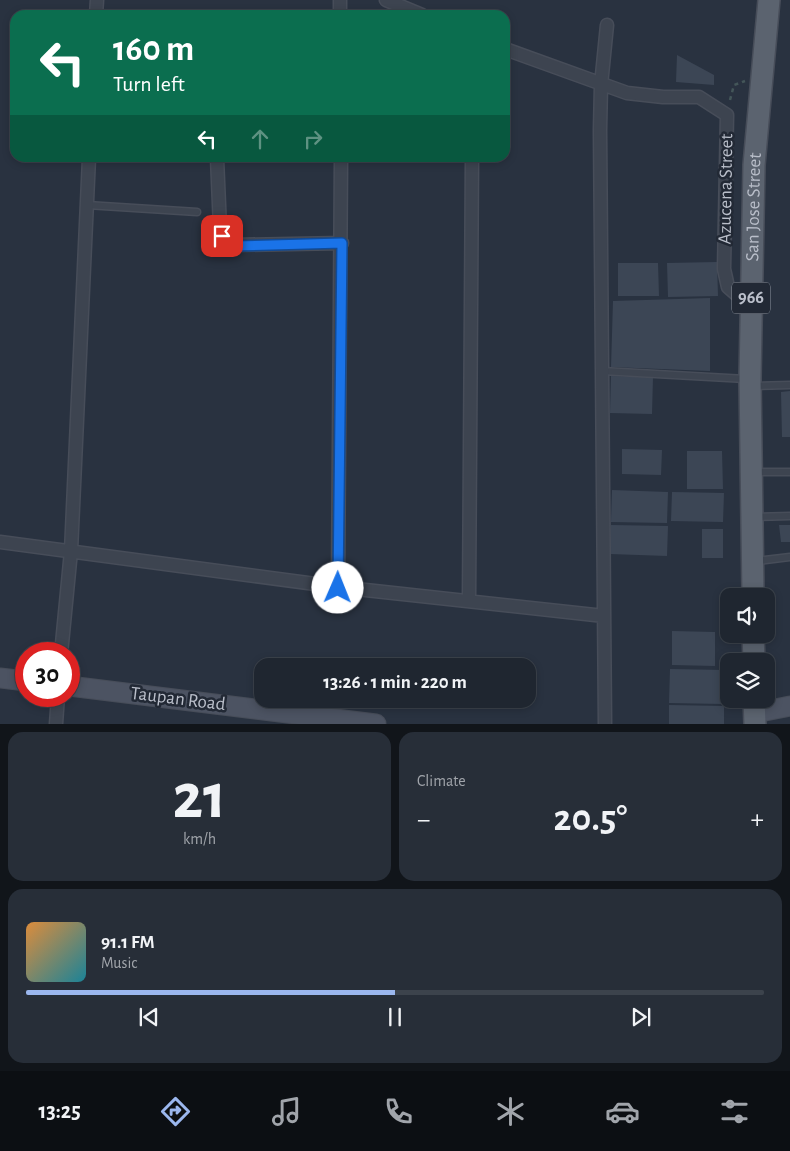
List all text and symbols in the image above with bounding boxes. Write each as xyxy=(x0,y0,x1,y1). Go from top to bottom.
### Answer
icon: left xyxy=(30,30,95,95)
text: 160 m xyxy=(113,32,194,67)
text: Turn left xyxy=(113,73,185,95)
icon: left xyxy=(193,125,221,153)
icon: ahead xyxy=(246,125,274,153)
icon: right xyxy=(299,125,327,153)
street label: Azucena Street xyxy=(716,133,736,245)
street label: San Jose Street xyxy=(743,152,765,262)
pin xyxy=(201,215,243,257)
icon: arrive xyxy=(208,222,236,250)
road number: 966 xyxy=(732,282,770,314)
position arrow xyxy=(311,561,363,613)
map controls xyxy=(720,588,775,708)
button: sound xyxy=(720,588,775,643)
speed limit sign: 30 xyxy=(15,642,80,707)
button: layers xyxy=(720,653,775,708)
text: 13:26 · 1 min · 220 m xyxy=(323,673,467,692)
street label: Taupan Road xyxy=(129,684,227,714)
text: 21 xyxy=(172,765,227,830)
text: Climate xyxy=(417,773,466,789)
text: 20.5° xyxy=(554,800,627,838)
text: − xyxy=(417,806,430,834)
text: + xyxy=(751,806,764,834)
text: km/h xyxy=(183,831,216,847)
text: 91.1 FM xyxy=(101,933,155,952)
text: Music xyxy=(101,955,137,971)
icon: previous xyxy=(135,1003,163,1031)
icon: pause xyxy=(381,1003,409,1031)
icon: next xyxy=(627,1003,655,1031)
icon: directions xyxy=(158,1094,193,1129)
icon: music xyxy=(269,1094,304,1129)
icon: phone xyxy=(381,1094,416,1129)
icon: climate xyxy=(493,1094,528,1129)
icon: car xyxy=(605,1094,640,1129)
icon: filters xyxy=(717,1094,752,1129)
text: 13:25 xyxy=(38,1100,81,1122)

